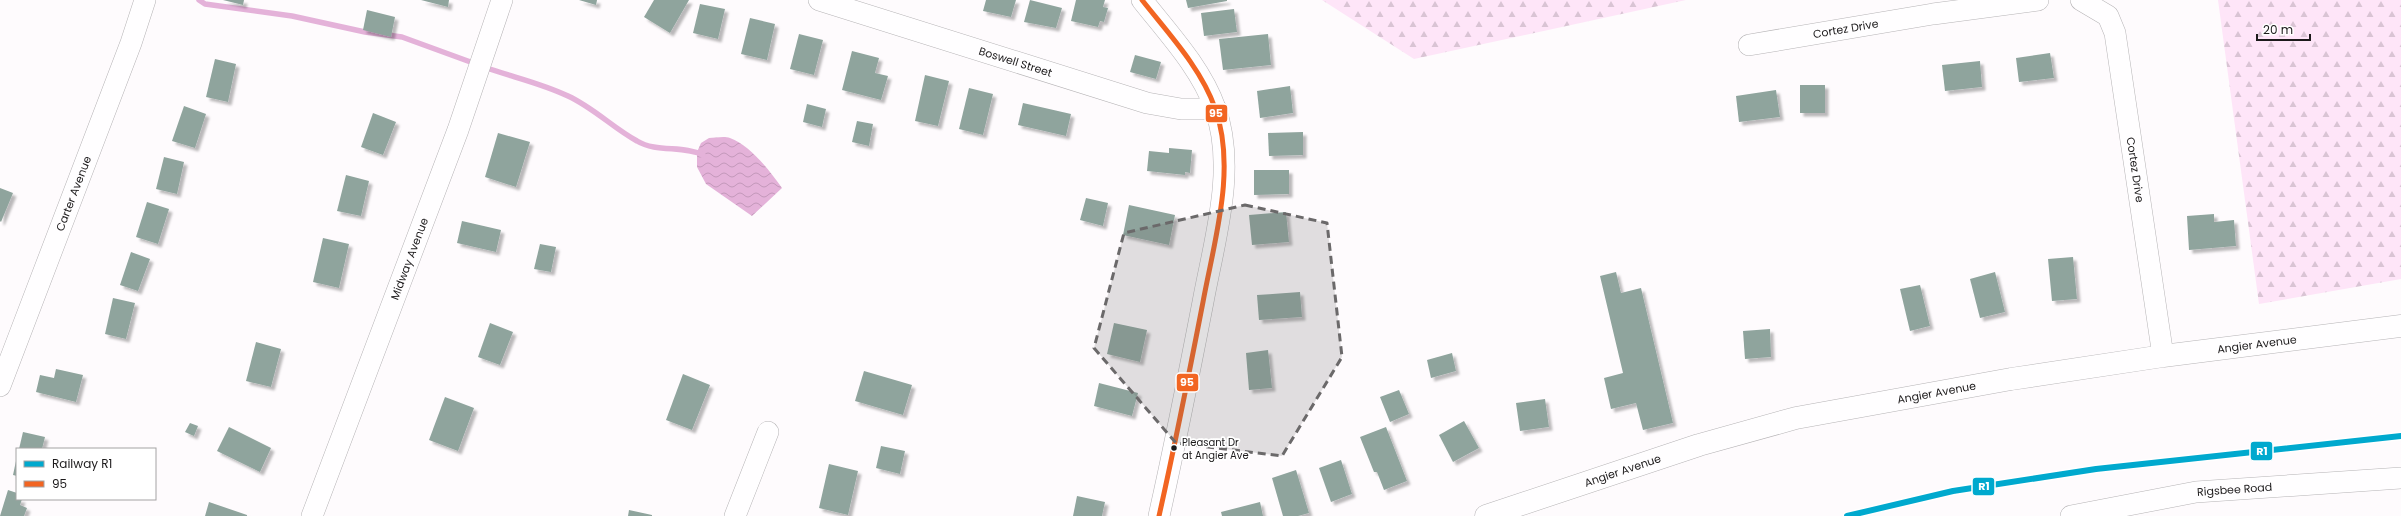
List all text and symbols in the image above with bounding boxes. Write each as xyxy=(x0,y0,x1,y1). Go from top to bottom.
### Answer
street label: Cortez Drive xyxy=(1812,15,1880,42)
scale bar xyxy=(2257,16,2310,42)
text: 20 m xyxy=(2263,21,2293,38)
street label: Boswell Street xyxy=(977,43,1054,81)
line badge: 95 xyxy=(1205,104,1228,123)
text: 95 xyxy=(1209,105,1223,121)
street label: Cortez Drive xyxy=(2123,136,2148,204)
street label: Carter Avenue xyxy=(52,154,95,233)
street label: Midway Avenue xyxy=(386,215,432,302)
street label: Angier Avenue xyxy=(2216,331,2298,357)
line badge: 95 xyxy=(1176,373,1199,392)
text: 95 xyxy=(1180,374,1194,390)
street label: Angier Avenue xyxy=(1896,377,1977,408)
place label: Pleasant Dr at Angier Ave xyxy=(1182,435,1249,463)
line badge: R1 xyxy=(2250,441,2273,461)
marker: Pleasant Dr at Angier Ave xyxy=(1169,443,1179,453)
text: R1 xyxy=(2256,443,2268,459)
legend xyxy=(16,448,156,500)
street label: Angier Avenue xyxy=(1582,450,1663,491)
text: Railway R1 xyxy=(52,455,112,472)
text: 95 xyxy=(52,475,67,492)
line badge: R1 xyxy=(1972,477,1995,496)
text: R1 xyxy=(1978,478,1990,494)
street label: Rigsbee Road xyxy=(2197,479,2273,500)

